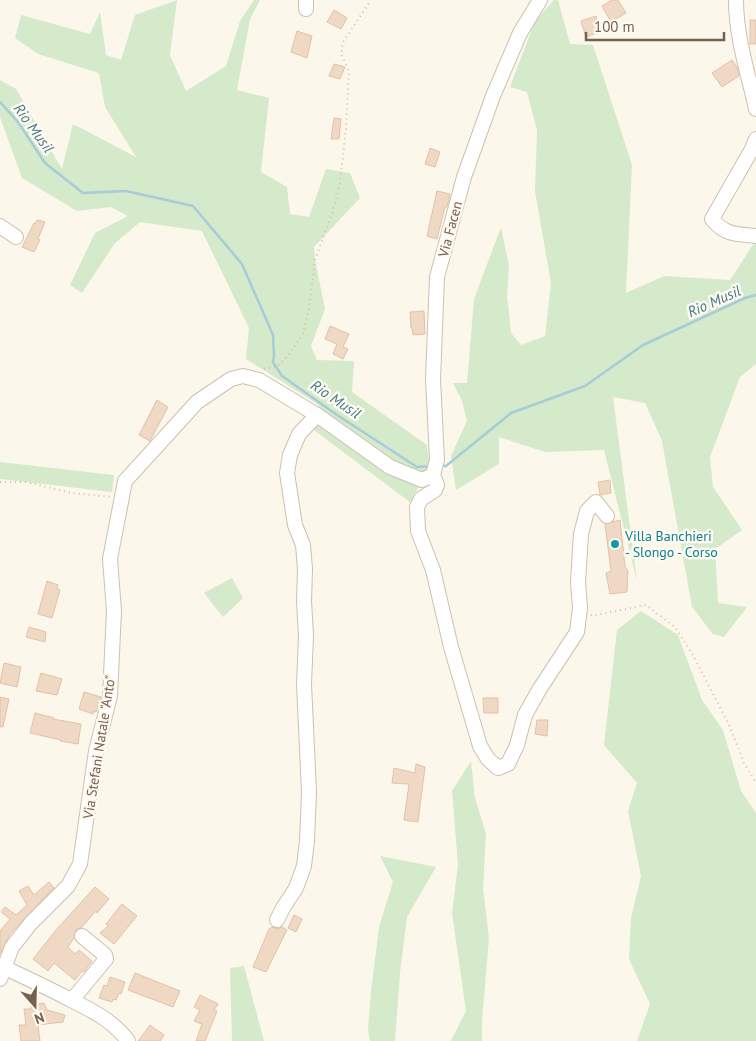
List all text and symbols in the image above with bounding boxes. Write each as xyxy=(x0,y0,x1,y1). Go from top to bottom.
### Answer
scale bar xyxy=(586,10,724,42)
text: 100 m xyxy=(594,17,635,36)
water label: Rio Musil xyxy=(10,100,58,156)
street label: Via Facen xyxy=(434,199,466,260)
water label: Rio Musil xyxy=(684,281,744,321)
water label: Rio Musil xyxy=(307,375,365,423)
place label: Villa Banchieri - Slongo - Corso xyxy=(624,527,718,561)
marker: Villa Banchieri - Slongo - Corso xyxy=(609,538,621,550)
street label: Via Stefani Natale "Anto" xyxy=(79,674,119,821)
north arrow xyxy=(10,981,60,1031)
text: N xyxy=(32,1008,47,1028)

